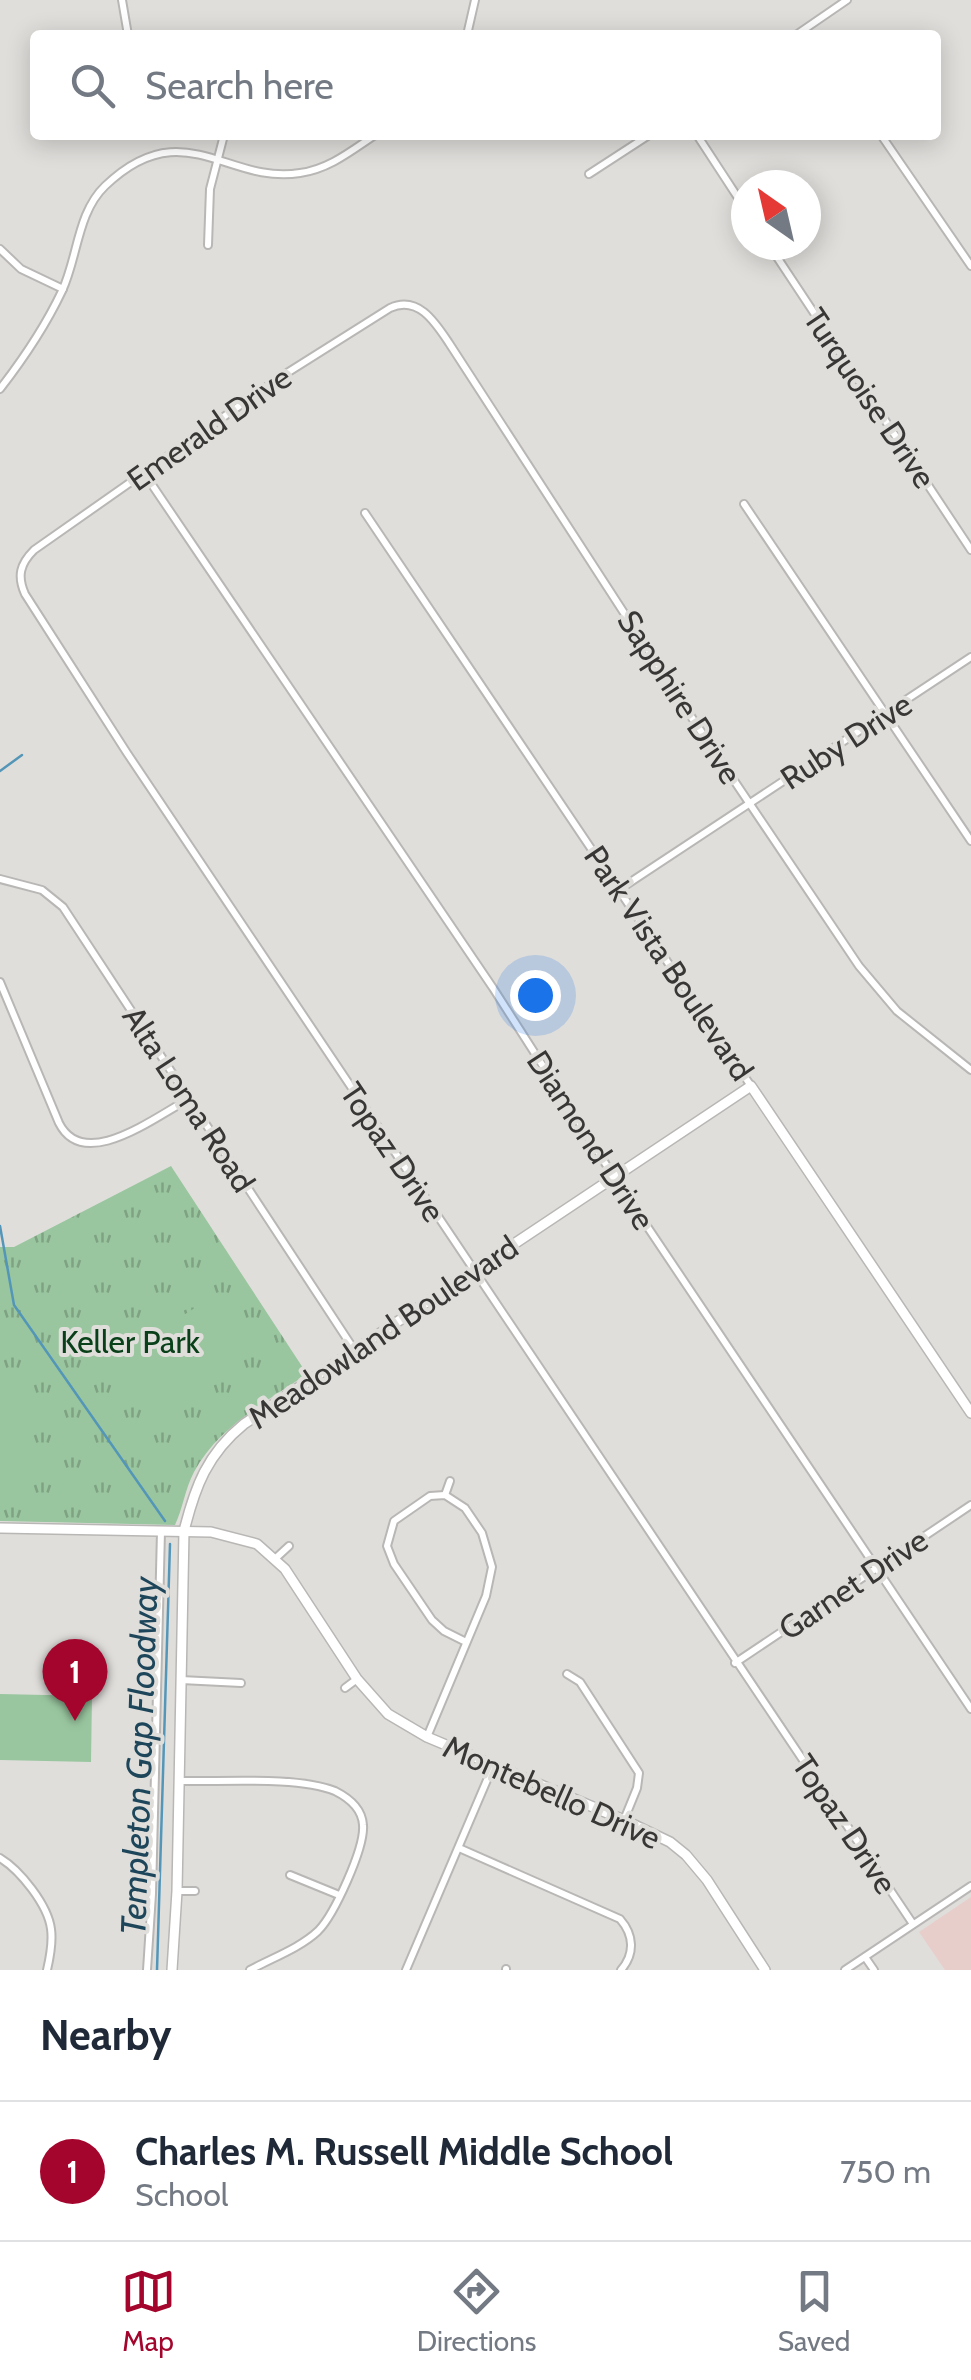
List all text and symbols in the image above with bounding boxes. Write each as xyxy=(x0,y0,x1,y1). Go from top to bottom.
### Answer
search box xyxy=(30,30,941,140)
icon: search xyxy=(65,58,120,113)
text: Search here xyxy=(145,62,334,109)
north arrow xyxy=(731,170,821,260)
street label: Turquoise Drive xyxy=(796,301,944,495)
street label: Emerald Drive xyxy=(119,357,299,499)
street label: Sapphire Drive xyxy=(609,603,751,791)
street label: Ruby Drive xyxy=(773,684,919,798)
street label: Park Vista Boulevard xyxy=(576,838,762,1088)
your location xyxy=(510,970,561,1021)
street label: Alta Loma Road xyxy=(114,999,264,1199)
street label: Diamond Drive xyxy=(519,1043,663,1237)
street label: Topaz Drive xyxy=(332,1075,454,1229)
street label: Meadowland Boulevard xyxy=(241,1227,525,1437)
park label: Keller Park xyxy=(60,1322,201,1361)
street label: Garnet Drive xyxy=(771,1520,935,1648)
water label: Templeton Gap Floodway xyxy=(111,1574,167,1936)
pin: 1 xyxy=(42,1638,108,1721)
street label: Montebello Drive xyxy=(437,1727,667,1857)
street label: Topaz Drive xyxy=(784,1747,906,1901)
text: Nearby xyxy=(40,2009,172,2061)
text: Charles M. Russell Middle School xyxy=(135,2128,673,2175)
text: 1 xyxy=(67,2152,78,2191)
text: 750 m xyxy=(840,2152,931,2191)
text: School xyxy=(135,2175,228,2214)
tab: Map xyxy=(121,2264,176,2358)
tab: Directions xyxy=(417,2264,536,2358)
tab: Saved xyxy=(778,2264,850,2358)

